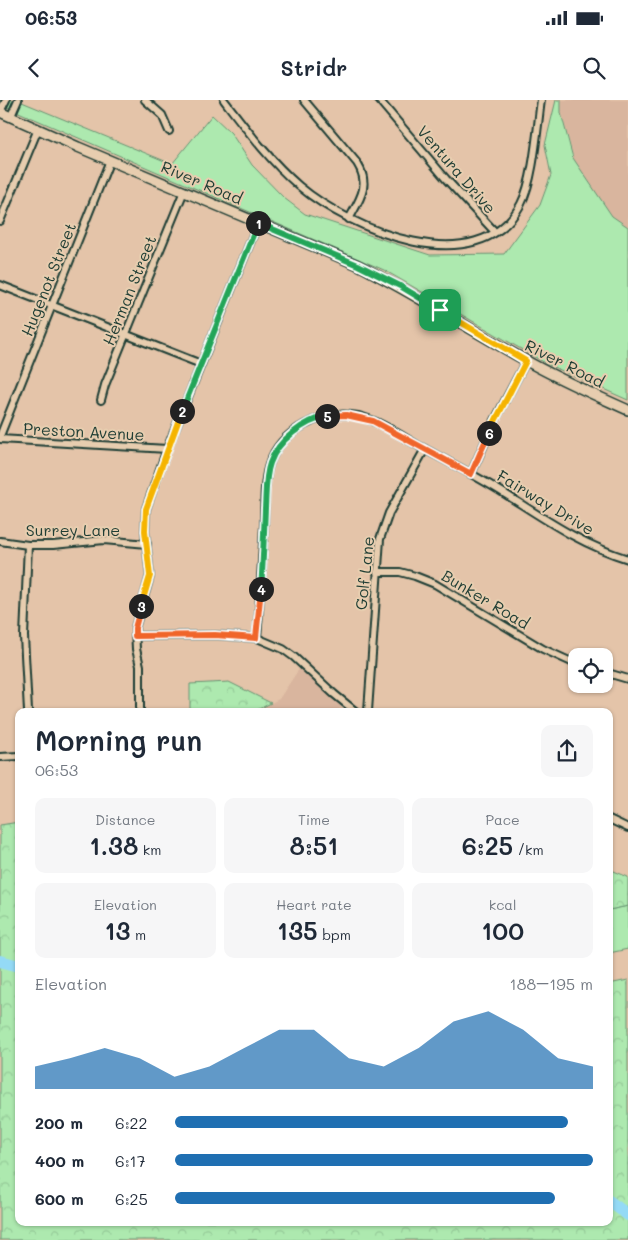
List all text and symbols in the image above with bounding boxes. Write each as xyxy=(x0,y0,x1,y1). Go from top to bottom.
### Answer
text: 06:53 xyxy=(25,5,77,30)
text: Stridr xyxy=(281,53,347,82)
icon: back xyxy=(20,54,48,82)
icon: search xyxy=(580,54,608,82)
street label: Ventura Drive xyxy=(413,121,501,217)
street label: River Road xyxy=(158,155,246,209)
pin: 1 xyxy=(246,210,270,236)
text: 1 xyxy=(255,214,262,233)
street label: Hugenot Street xyxy=(16,219,80,339)
street label: Herman Street xyxy=(97,232,161,348)
pin xyxy=(419,289,461,331)
icon: arrive xyxy=(426,296,454,324)
street label: River Road xyxy=(522,334,608,392)
pin: 2 xyxy=(170,398,194,424)
text: 2 xyxy=(179,402,186,421)
pin: 5 xyxy=(314,404,340,428)
text: 5 xyxy=(323,407,332,426)
street label: Preston Avenue xyxy=(23,417,145,445)
pin: 6 xyxy=(476,420,502,446)
text: 6 xyxy=(485,424,494,443)
street label: Fairway Drive xyxy=(493,465,599,539)
street label: Surrey Lane xyxy=(26,519,120,540)
street label: Golf Lane xyxy=(350,535,378,611)
street label: Bunker Road xyxy=(438,565,534,633)
pin: 4 xyxy=(248,576,274,602)
text: 4 xyxy=(257,580,266,599)
pin: 3 xyxy=(128,594,154,618)
text: 3 xyxy=(137,597,146,616)
map controls xyxy=(568,648,613,693)
button: locate xyxy=(568,648,613,693)
text: Morning run xyxy=(35,722,202,758)
button: share xyxy=(541,725,593,777)
text: 06:53 xyxy=(35,759,78,780)
text: Distance xyxy=(95,810,155,829)
text: Time xyxy=(298,810,330,829)
text: Pace xyxy=(486,810,520,829)
text: 1.38 xyxy=(89,829,138,861)
text: 8:51 xyxy=(290,829,338,861)
text: 6:25 xyxy=(462,829,513,861)
text: km xyxy=(138,840,161,859)
text: /km xyxy=(513,840,544,859)
text: Elevation xyxy=(94,895,157,914)
text: Heart rate xyxy=(276,895,352,914)
text: kcal xyxy=(489,895,517,914)
text: 13 xyxy=(105,914,131,946)
text: 135 xyxy=(277,914,318,946)
text: 100 xyxy=(481,914,524,946)
text: m xyxy=(131,925,146,944)
text: bpm xyxy=(318,925,351,944)
text: Elevation xyxy=(35,973,107,994)
text: 188–195 m xyxy=(510,973,593,994)
text: 200 m xyxy=(35,1112,83,1133)
text: 6:22 xyxy=(115,1112,147,1133)
text: 400 m xyxy=(35,1150,84,1171)
text: 6:17 xyxy=(115,1150,146,1171)
text: 600 m xyxy=(35,1188,84,1209)
text: 6:25 xyxy=(115,1188,148,1209)

